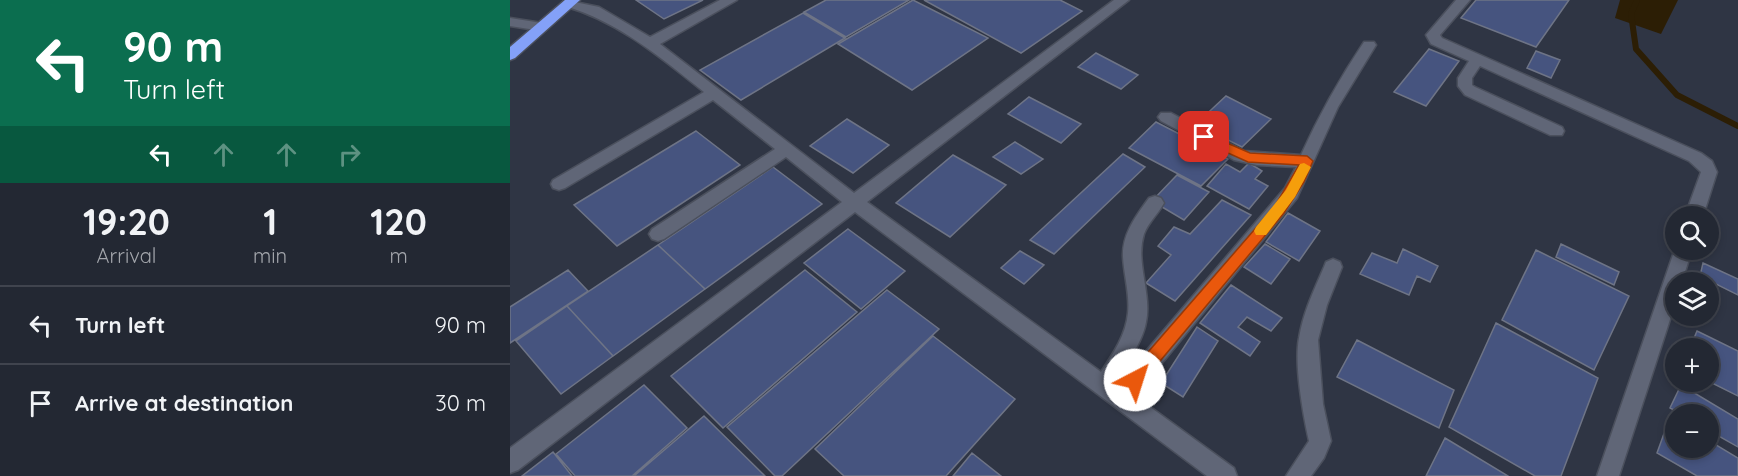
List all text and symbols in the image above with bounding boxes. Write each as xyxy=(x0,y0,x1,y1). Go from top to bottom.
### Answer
text: 90 m xyxy=(123,20,223,73)
icon: left xyxy=(24,24,102,102)
text: Turn left xyxy=(123,72,225,106)
pin xyxy=(1178,111,1229,162)
icon: arrive xyxy=(1187,120,1220,153)
icon: left xyxy=(144,138,177,171)
icon: ahead xyxy=(207,138,240,171)
icon: ahead xyxy=(270,138,303,171)
icon: right xyxy=(333,138,366,171)
text: 19:20 xyxy=(83,199,170,244)
text: 1 xyxy=(263,199,277,244)
text: 120 xyxy=(370,199,427,244)
map controls xyxy=(1665,206,1719,458)
button: search xyxy=(1665,206,1719,260)
text: Arrival xyxy=(97,243,156,268)
text: min xyxy=(253,243,287,268)
text: m xyxy=(389,243,408,268)
button: layers xyxy=(1665,272,1719,326)
icon: left xyxy=(24,309,57,342)
text: Turn left xyxy=(75,311,165,339)
text: 90 m xyxy=(435,311,486,339)
button: + xyxy=(1665,338,1719,392)
position arrow xyxy=(1103,348,1167,412)
icon: arrive xyxy=(24,387,57,420)
text: Arrive at destination xyxy=(75,389,293,417)
text: 30 m xyxy=(435,389,486,417)
button: − xyxy=(1665,404,1719,458)

